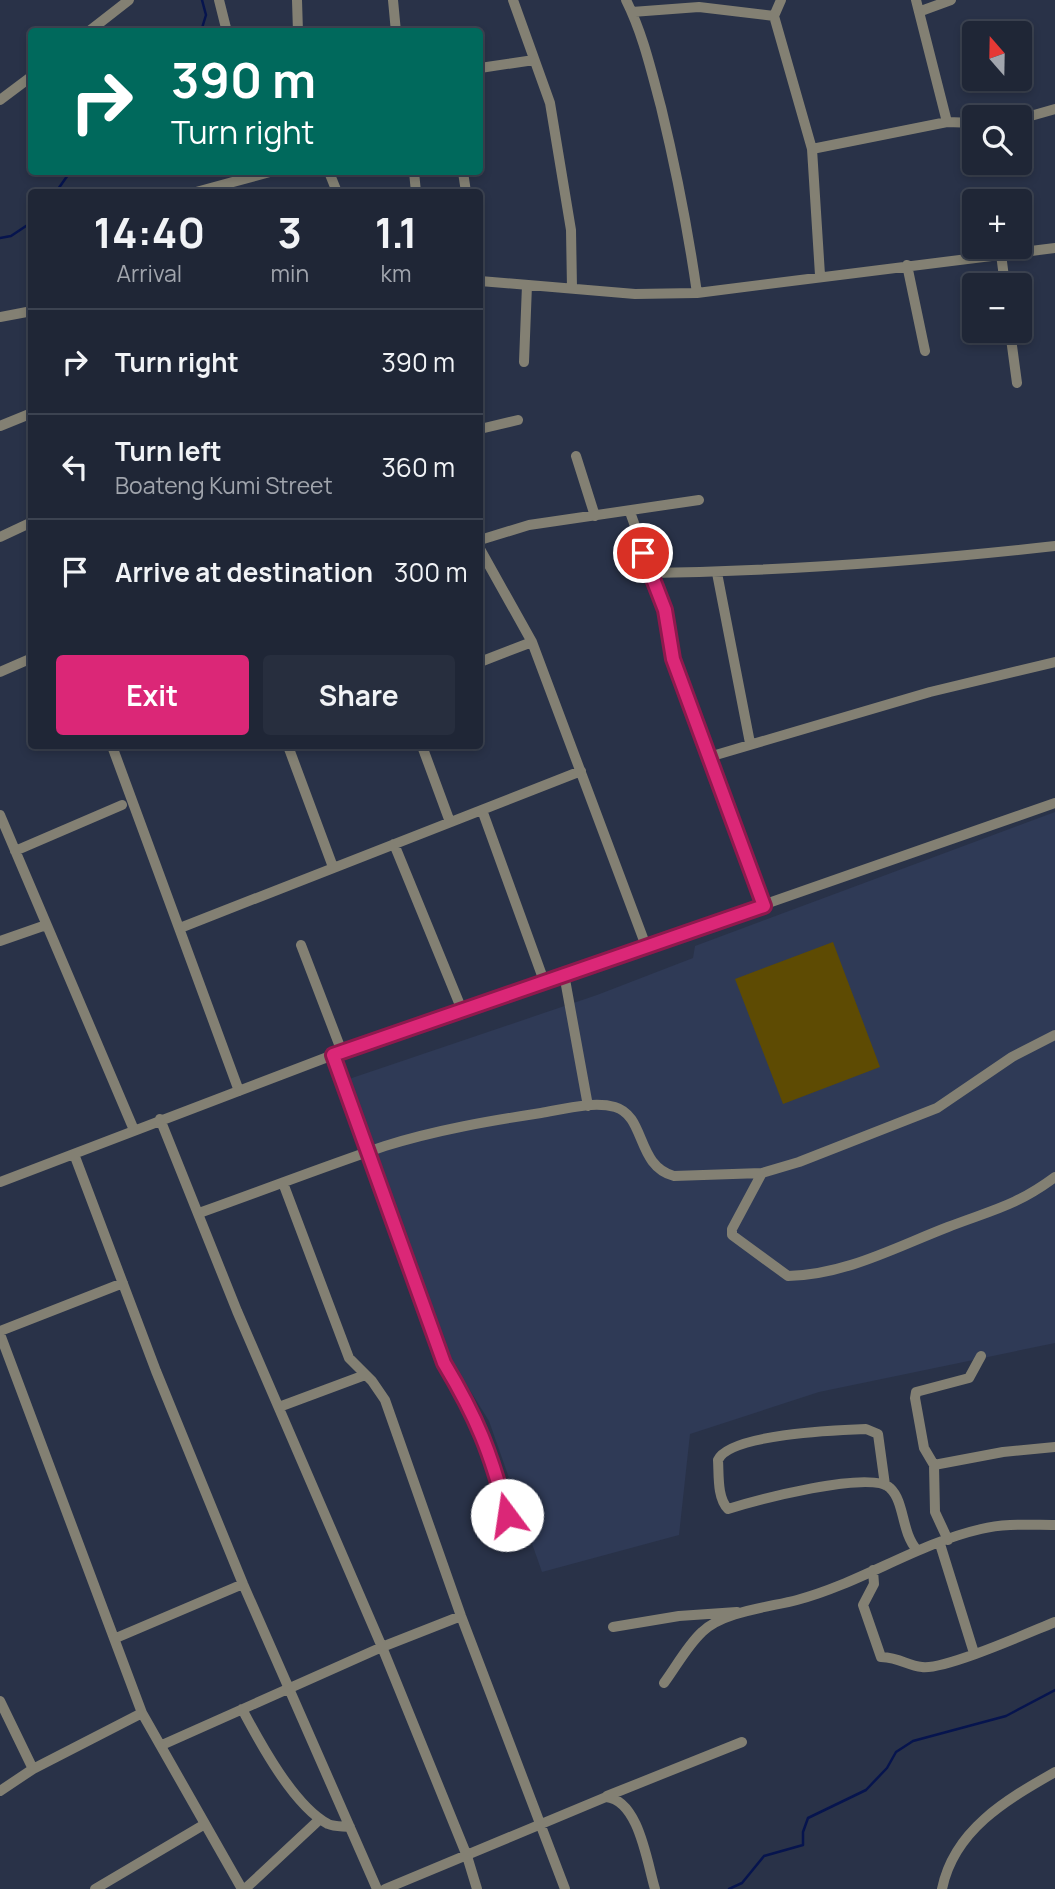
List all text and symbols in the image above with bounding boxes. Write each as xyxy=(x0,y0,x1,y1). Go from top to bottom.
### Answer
north arrow xyxy=(962,21,1032,91)
map controls xyxy=(962,21,1032,343)
text: 390 m xyxy=(171,46,316,113)
icon: right xyxy=(56,56,147,147)
button: search xyxy=(962,105,1032,175)
text: Turn right xyxy=(171,110,314,154)
button: + xyxy=(962,189,1032,259)
text: 14:40 xyxy=(94,203,205,261)
text: 3 xyxy=(278,203,302,261)
text: 1.1 xyxy=(375,203,417,261)
text: Arrival xyxy=(116,257,182,289)
text: min xyxy=(271,257,309,289)
text: km xyxy=(381,257,412,289)
button: − xyxy=(962,273,1032,343)
icon: right xyxy=(56,343,94,381)
text: Turn right xyxy=(115,344,239,380)
text: 390 m xyxy=(381,344,455,380)
text: Turn left xyxy=(115,433,222,469)
icon: left xyxy=(56,448,94,486)
text: 360 m xyxy=(381,449,455,485)
text: Boateng Kumi Street xyxy=(115,469,333,501)
pin xyxy=(613,523,673,583)
icon: arrive xyxy=(624,534,662,572)
icon: arrive xyxy=(56,553,94,591)
text: Arrive at destination xyxy=(115,554,373,590)
text: 300 m xyxy=(394,554,467,590)
button: Exit xyxy=(56,655,249,735)
button: Share xyxy=(263,655,455,735)
position arrow xyxy=(470,1478,544,1552)

